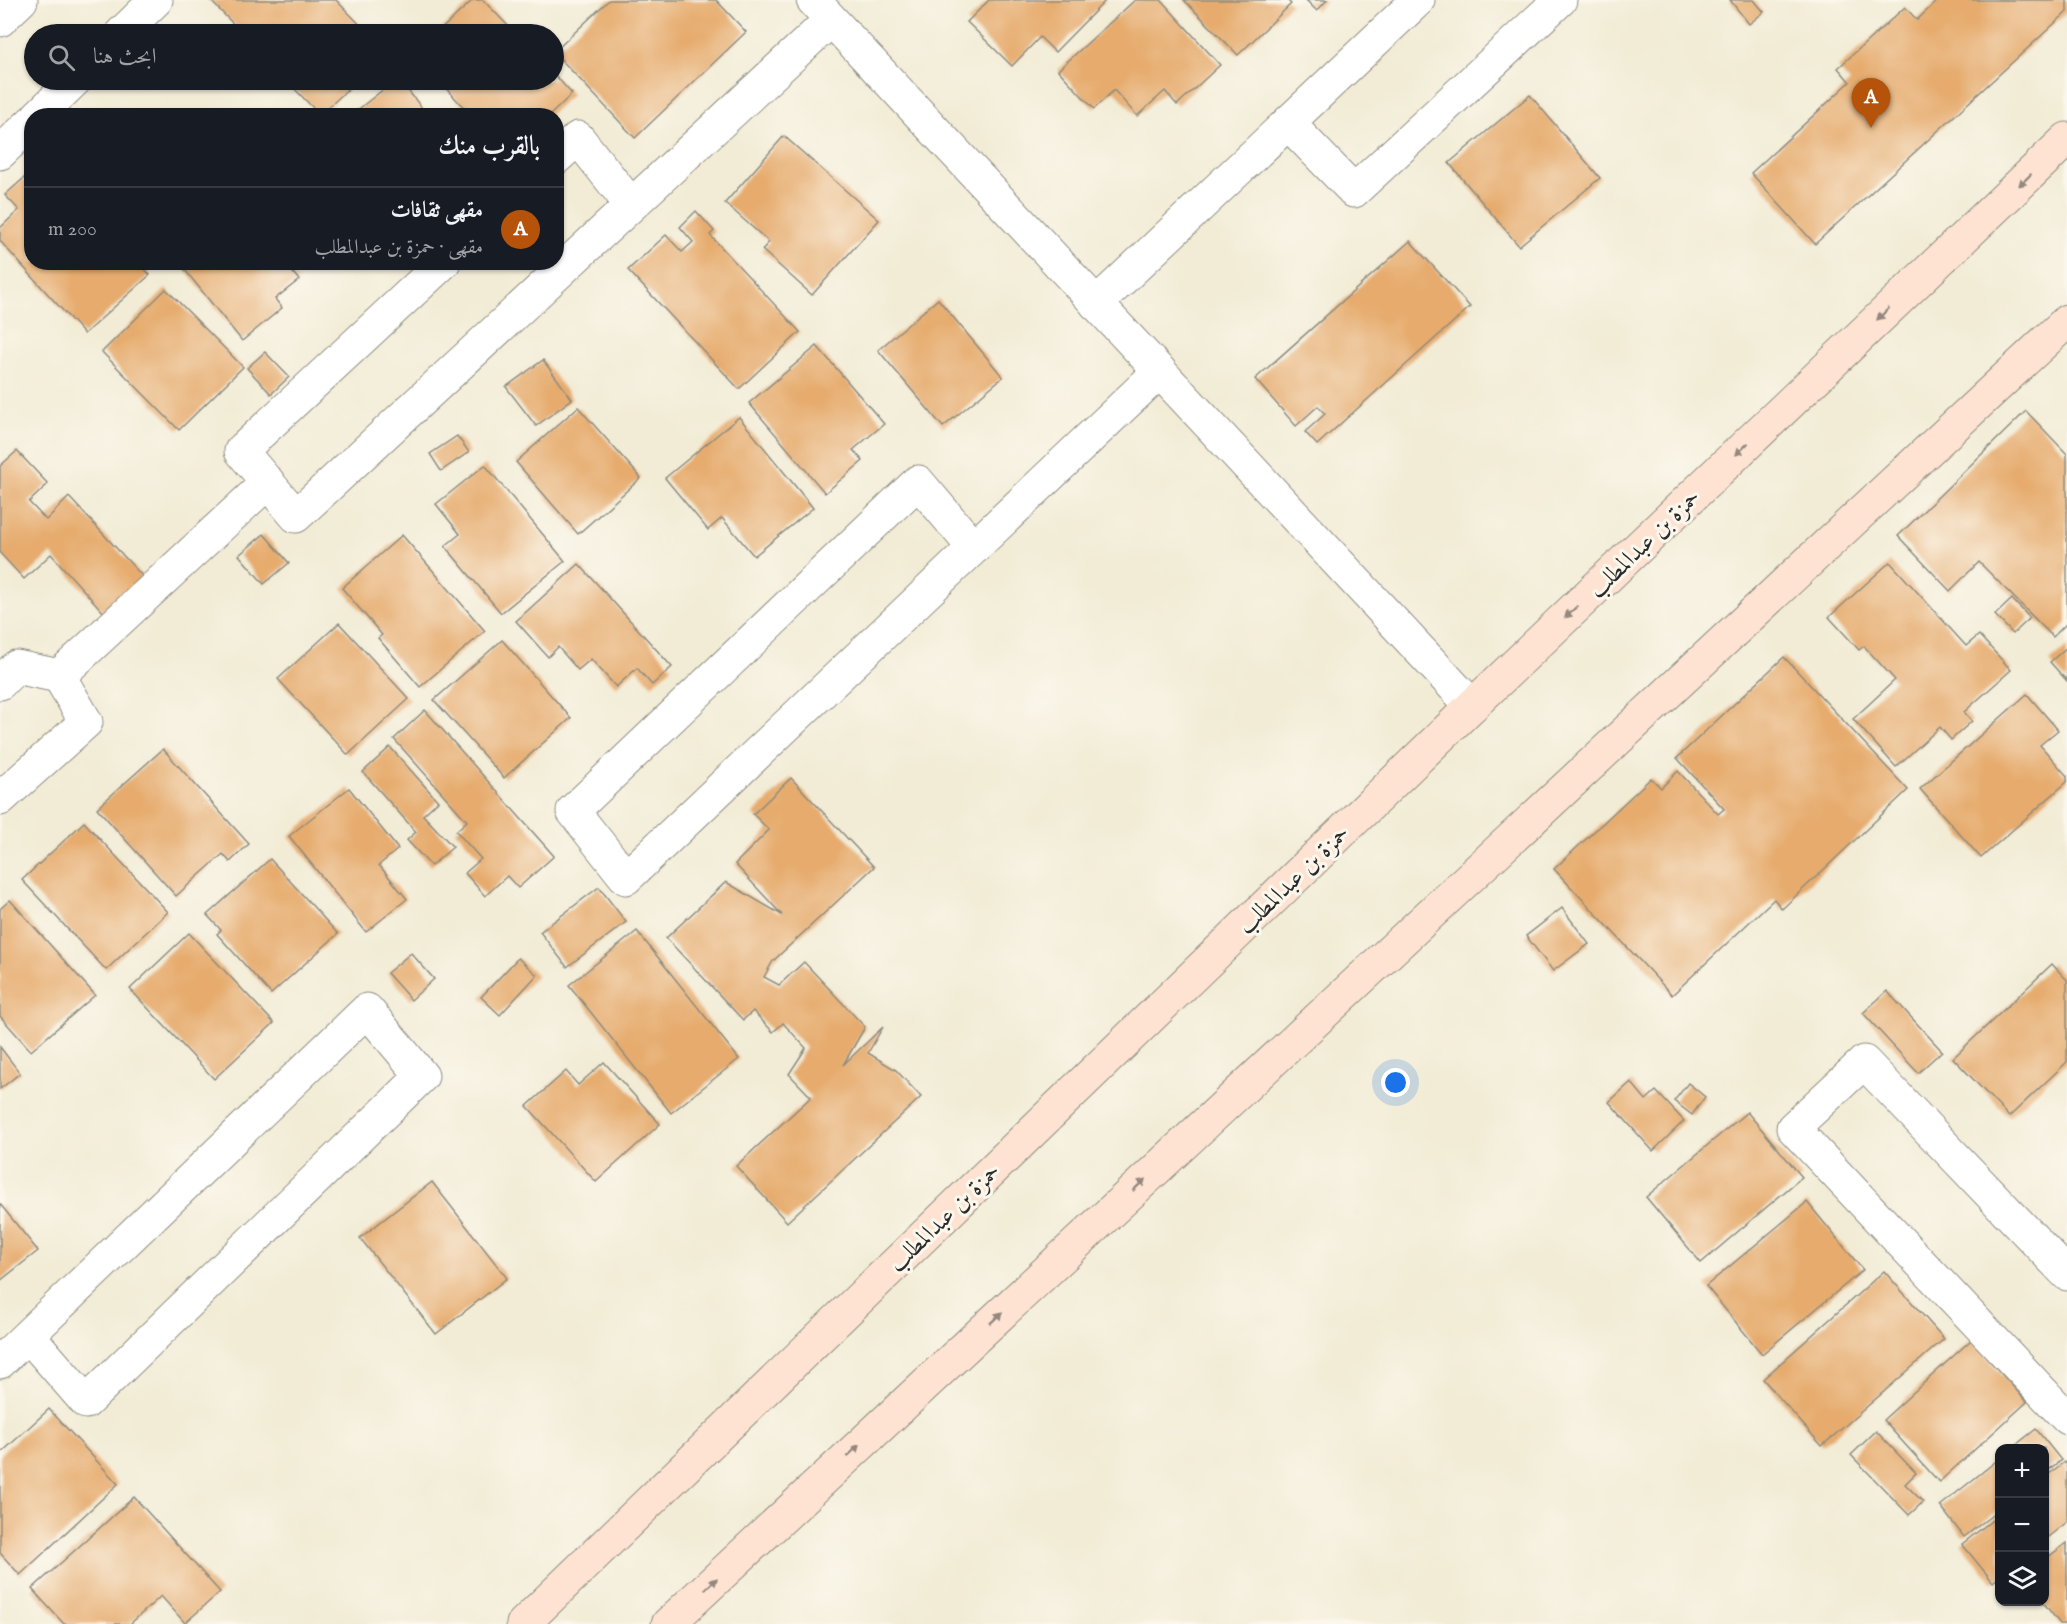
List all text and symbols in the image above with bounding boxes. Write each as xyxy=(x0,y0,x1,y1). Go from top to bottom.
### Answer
search box xyxy=(24,24,564,90)
icon: search xyxy=(45,41,78,74)
text: ابحث هنا xyxy=(93,43,156,71)
pin: A xyxy=(1852,78,1890,128)
text: بالقرب منك xyxy=(438,130,540,163)
one-way arrow xyxy=(2018,172,2032,186)
text: مقهى ثقافات xyxy=(390,197,483,225)
text: 200 m xyxy=(48,217,97,242)
text: A xyxy=(514,217,527,242)
text: مقهى · حمزة بن عبدالمطلب xyxy=(315,235,483,260)
one-way arrow xyxy=(1876,307,1891,321)
one-way arrow xyxy=(1735,442,1750,456)
street label: حمزة بن عبدالمطلب xyxy=(1582,483,1708,605)
one-way arrow xyxy=(1563,605,1578,619)
street label: حمزة بن عبدالمطلب xyxy=(1231,819,1357,941)
your location xyxy=(1381,1068,1410,1097)
street label: حمزة بن عبدالمطلب xyxy=(882,1157,1008,1279)
one-way arrow xyxy=(1131,1179,1145,1193)
one-way arrow xyxy=(988,1312,1003,1325)
one-way arrow xyxy=(846,1444,861,1458)
map controls xyxy=(1995,1444,2049,1606)
button: + xyxy=(1995,1444,2049,1498)
button: − xyxy=(1995,1498,2049,1552)
button: layers xyxy=(1995,1552,2049,1606)
one-way arrow xyxy=(703,1577,718,1591)

